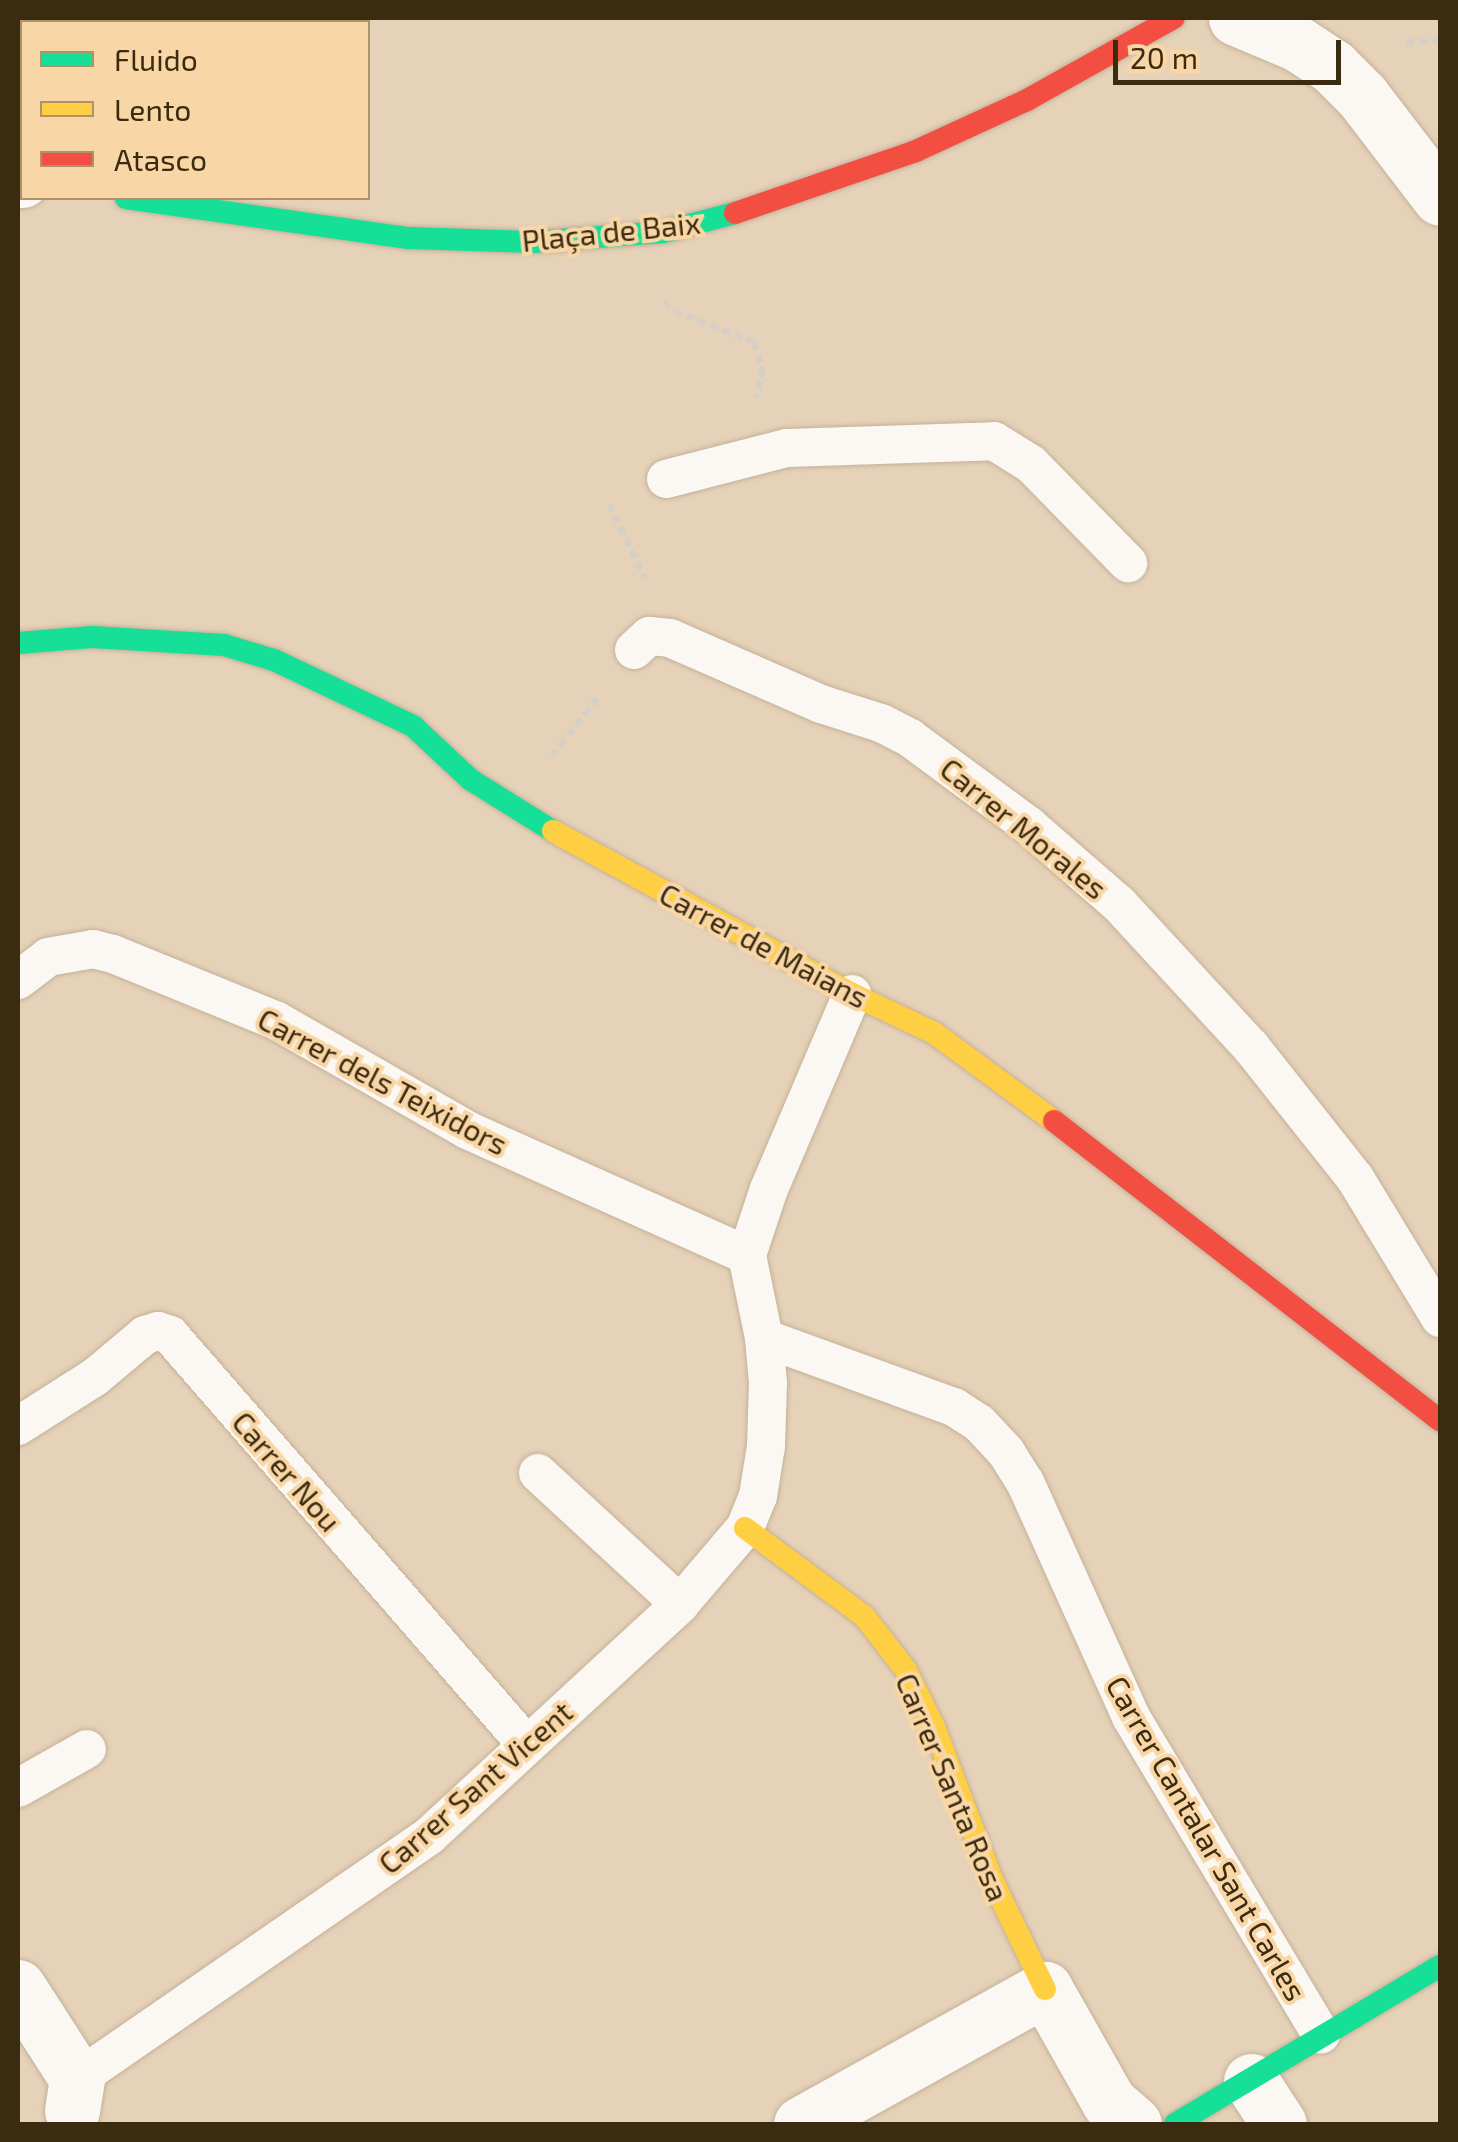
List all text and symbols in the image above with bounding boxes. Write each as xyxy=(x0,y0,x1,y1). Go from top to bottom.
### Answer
legend xyxy=(20,20,370,200)
scale bar xyxy=(1118,20,1346,82)
text: 20 m xyxy=(1130,39,1198,75)
text: Fluido xyxy=(114,41,198,77)
text: Lento xyxy=(114,91,191,127)
text: Atasco xyxy=(114,141,207,177)
street label: Plaça de Baix xyxy=(520,204,702,258)
street label: Carrer Morales xyxy=(933,750,1115,906)
street label: Carrer de Maians xyxy=(653,875,875,1015)
street label: Carrer dels Teixidors xyxy=(252,1000,514,1162)
street label: Carrer Nou xyxy=(225,1404,349,1538)
street label: Carrer Santa Rosa xyxy=(889,1667,1017,1907)
street label: Carrer Cantalar Sant Carles xyxy=(1099,1669,1315,2007)
street label: Carrer Sant Vicent xyxy=(370,1693,580,1881)

